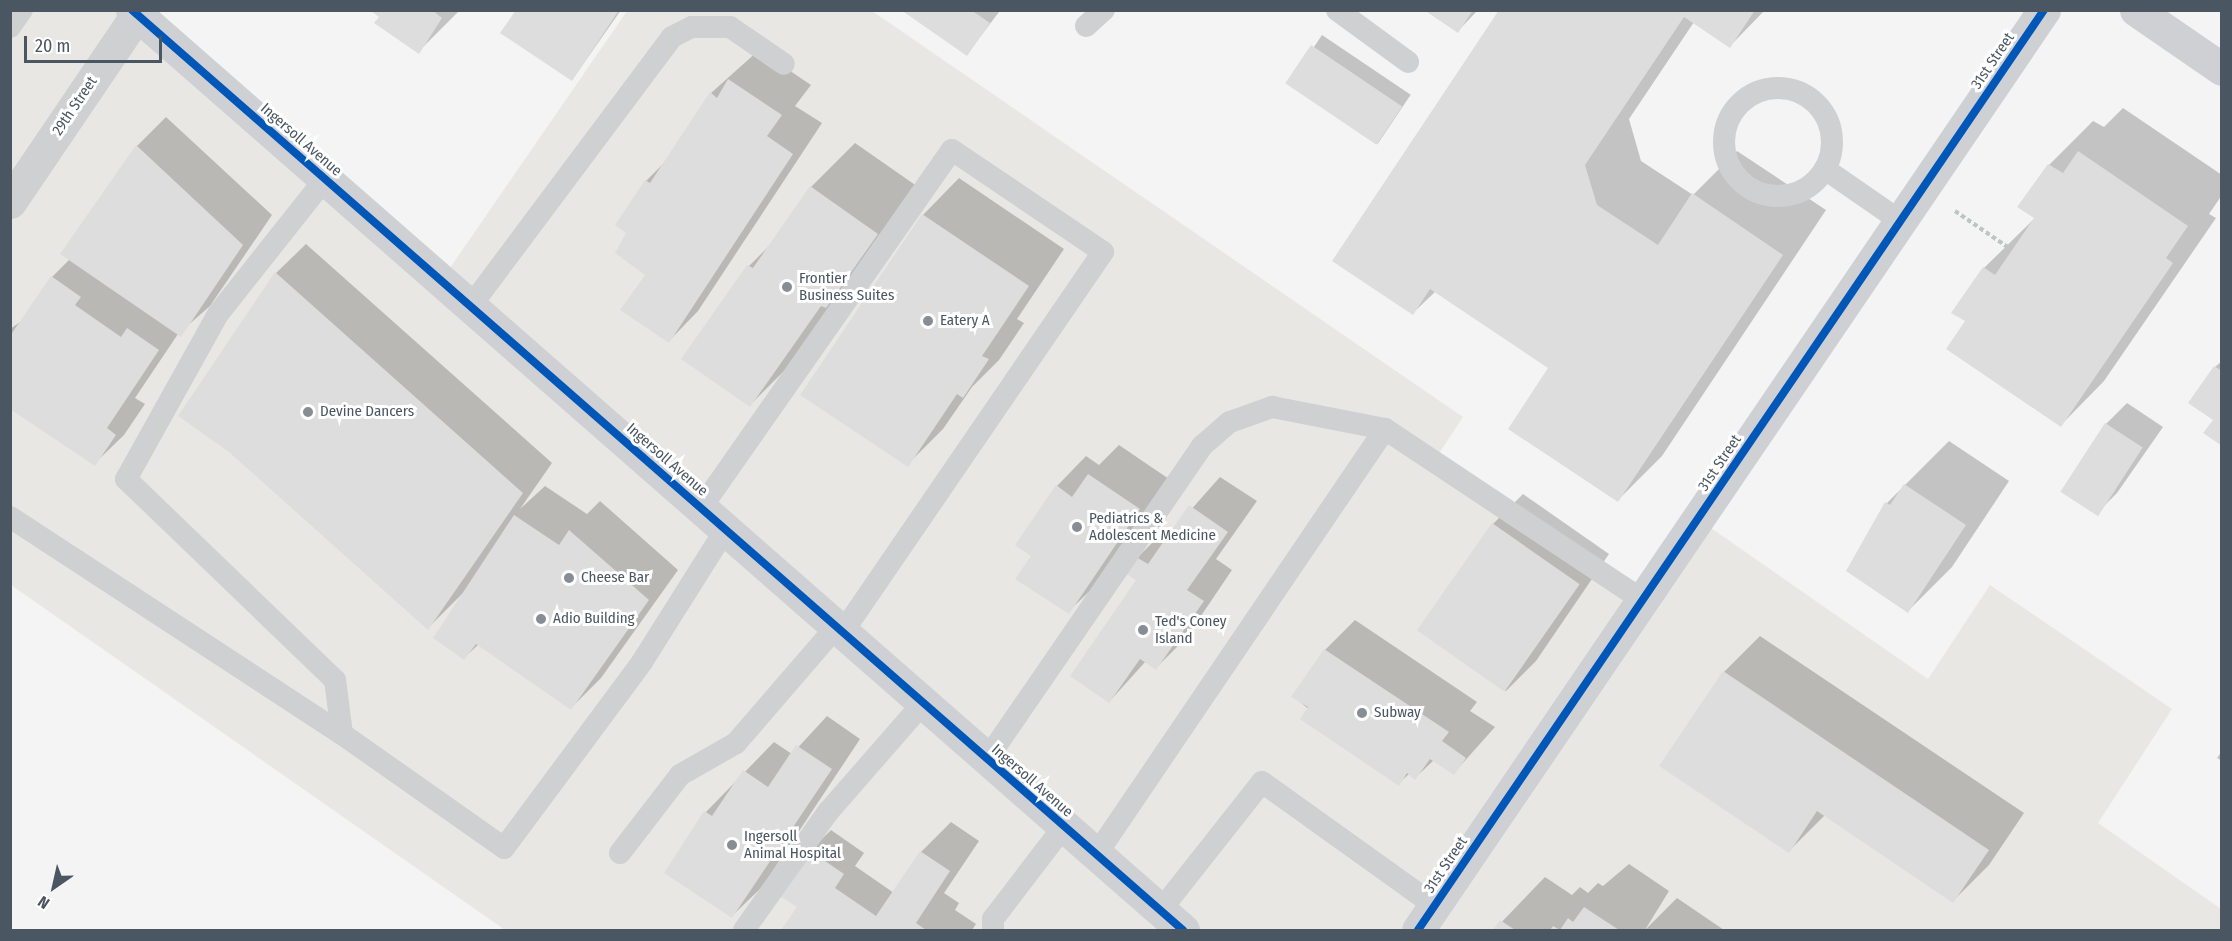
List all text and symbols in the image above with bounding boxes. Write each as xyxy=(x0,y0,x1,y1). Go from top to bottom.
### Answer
scale bar xyxy=(27,24,165,62)
street label: 31st Street xyxy=(1968,29,2018,93)
text: 20 m xyxy=(35,35,70,57)
street label: 29th Street xyxy=(49,73,101,139)
street label: Ingersoll Avenue xyxy=(257,100,345,180)
place label: Frontier Business Suites xyxy=(799,269,894,304)
marker: Frontier Business Suites xyxy=(780,280,794,294)
place label: Eatery A xyxy=(940,312,990,330)
marker: Eatery A xyxy=(921,314,935,328)
place label: Devine Dancers xyxy=(320,403,414,421)
marker: Devine Dancers xyxy=(301,405,315,419)
street label: Ingersoll Avenue xyxy=(623,420,711,500)
street label: 31st Street xyxy=(1695,431,1745,495)
place label: Pediatrics & Adolescent Medicine xyxy=(1089,509,1216,544)
marker: Pediatrics & Adolescent Medicine xyxy=(1070,520,1084,534)
place label: Cheese Bar xyxy=(581,569,649,587)
marker: Cheese Bar xyxy=(562,571,576,585)
place label: Adio Building xyxy=(553,610,635,628)
marker: Adio Building xyxy=(534,612,548,626)
place label: Ted's Coney Island xyxy=(1155,612,1227,647)
marker: Ted's Coney Island xyxy=(1136,623,1150,637)
place label: Subway xyxy=(1374,704,1421,722)
marker: Subway xyxy=(1355,706,1369,720)
street label: Ingersoll Avenue xyxy=(988,741,1076,821)
place label: Ingersoll Animal Hospital xyxy=(744,827,841,862)
street label: 31st Street xyxy=(1421,833,1471,897)
marker: Ingersoll Animal Hospital xyxy=(725,838,739,852)
north arrow xyxy=(24,857,84,917)
text: N xyxy=(34,892,53,913)

